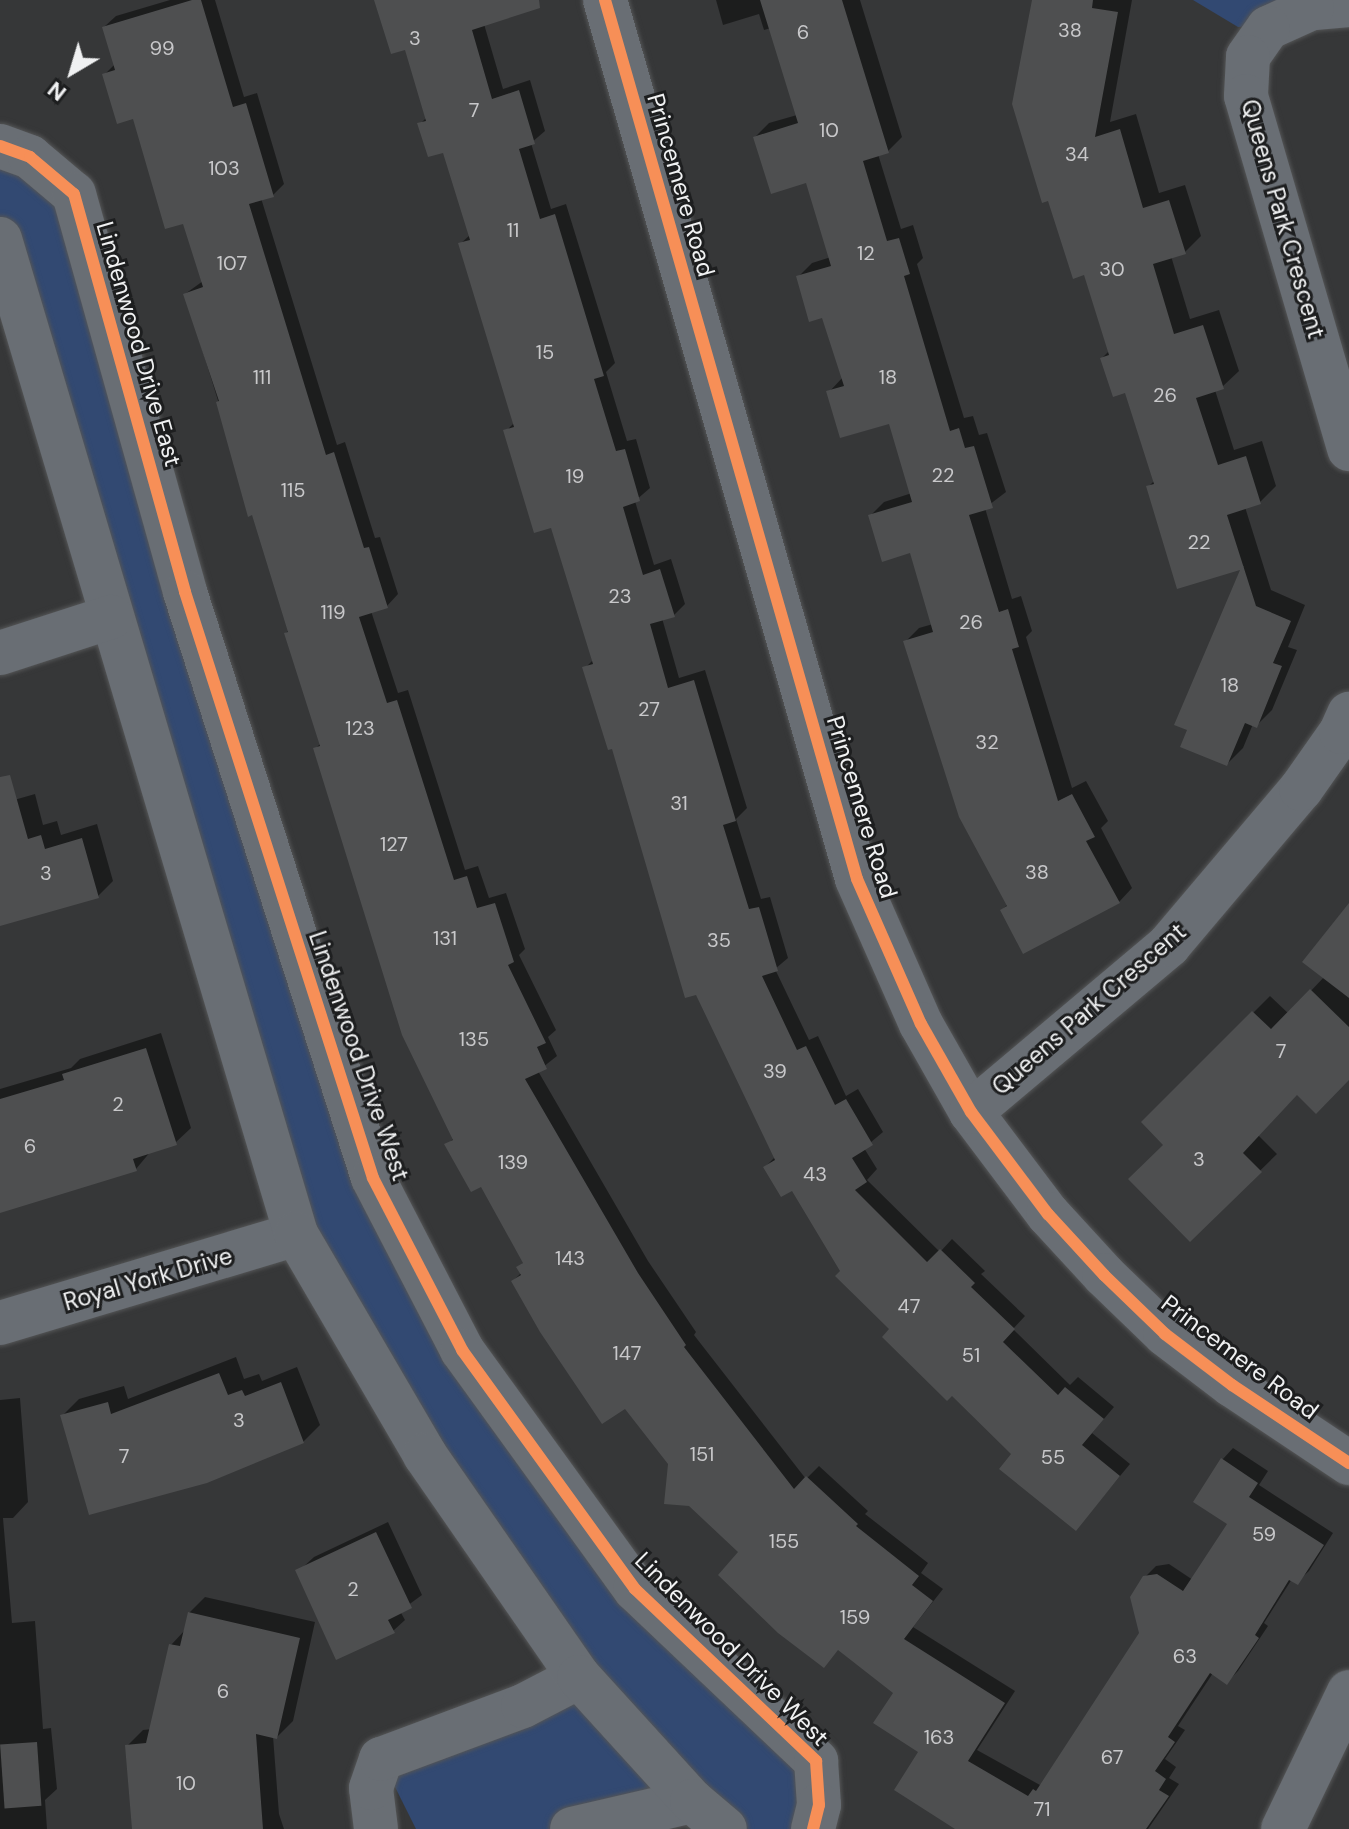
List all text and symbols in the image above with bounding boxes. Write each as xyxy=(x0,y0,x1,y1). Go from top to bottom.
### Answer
house number: 38 xyxy=(1058,18,1082,42)
house number: 6 xyxy=(797,20,809,44)
house number: 3 xyxy=(409,26,421,50)
north arrow xyxy=(32,32,112,112)
house number: 99 xyxy=(149,36,175,60)
text: N xyxy=(42,75,72,108)
street label: Princemere Road xyxy=(641,90,721,280)
street label: Queens Park Crescent xyxy=(1235,96,1331,342)
house number: 7 xyxy=(469,98,479,122)
house number: 10 xyxy=(819,118,839,142)
house number: 34 xyxy=(1065,142,1089,166)
house number: 103 xyxy=(208,156,240,180)
street label: Lindenwood Drive East xyxy=(90,218,188,470)
house number: 11 xyxy=(507,218,519,242)
house number: 12 xyxy=(857,241,875,265)
house number: 107 xyxy=(217,251,247,275)
house number: 30 xyxy=(1099,257,1125,281)
house number: 15 xyxy=(536,340,554,364)
house number: 111 xyxy=(253,365,271,389)
house number: 18 xyxy=(879,365,897,389)
house number: 26 xyxy=(1153,383,1177,407)
house number: 22 xyxy=(931,463,955,487)
house number: 19 xyxy=(566,464,584,488)
house number: 115 xyxy=(281,478,305,502)
house number: 22 xyxy=(1187,530,1211,554)
house number: 23 xyxy=(608,584,632,608)
house number: 119 xyxy=(320,600,346,624)
house number: 26 xyxy=(959,610,983,634)
house number: 18 xyxy=(1221,673,1239,697)
house number: 27 xyxy=(638,697,660,721)
street label: Princemere Road xyxy=(821,712,903,902)
house number: 123 xyxy=(345,716,375,740)
house number: 32 xyxy=(975,730,999,754)
house number: 31 xyxy=(670,791,688,815)
house number: 127 xyxy=(380,832,408,856)
house number: 38 xyxy=(1025,860,1049,884)
house number: 3 xyxy=(40,861,52,885)
street label: Queens Park Crescent xyxy=(986,917,1192,1101)
house number: 131 xyxy=(433,926,457,950)
street label: Lindenwood Drive West xyxy=(303,927,415,1185)
house number: 35 xyxy=(707,928,731,952)
house number: 135 xyxy=(459,1027,489,1051)
house number: 7 xyxy=(1276,1039,1286,1063)
house number: 39 xyxy=(763,1059,787,1083)
house number: 2 xyxy=(112,1092,124,1116)
house number: 6 xyxy=(24,1134,36,1158)
house number: 3 xyxy=(1193,1147,1205,1171)
house number: 139 xyxy=(498,1150,528,1174)
house number: 43 xyxy=(803,1162,827,1186)
street label: Royal York Drive xyxy=(60,1241,236,1317)
house number: 143 xyxy=(555,1246,585,1270)
street label: Princemere Road xyxy=(1156,1289,1324,1425)
house number: 47 xyxy=(898,1294,920,1318)
house number: 147 xyxy=(612,1341,642,1365)
house number: 51 xyxy=(962,1343,980,1367)
house number: 3 xyxy=(233,1408,245,1432)
house number: 151 xyxy=(690,1442,714,1466)
house number: 7 xyxy=(119,1444,129,1468)
house number: 55 xyxy=(1041,1445,1065,1469)
house number: 59 xyxy=(1252,1522,1276,1546)
house number: 155 xyxy=(769,1529,799,1553)
street label: Lindenwood Drive West xyxy=(629,1546,835,1752)
house number: 2 xyxy=(347,1577,359,1601)
house number: 159 xyxy=(840,1605,870,1629)
house number: 63 xyxy=(1173,1644,1197,1668)
house number: 6 xyxy=(217,1679,229,1703)
house number: 163 xyxy=(924,1725,954,1749)
house number: 67 xyxy=(1101,1745,1123,1769)
house number: 10 xyxy=(176,1771,196,1795)
house number: 71 xyxy=(1034,1797,1050,1821)

